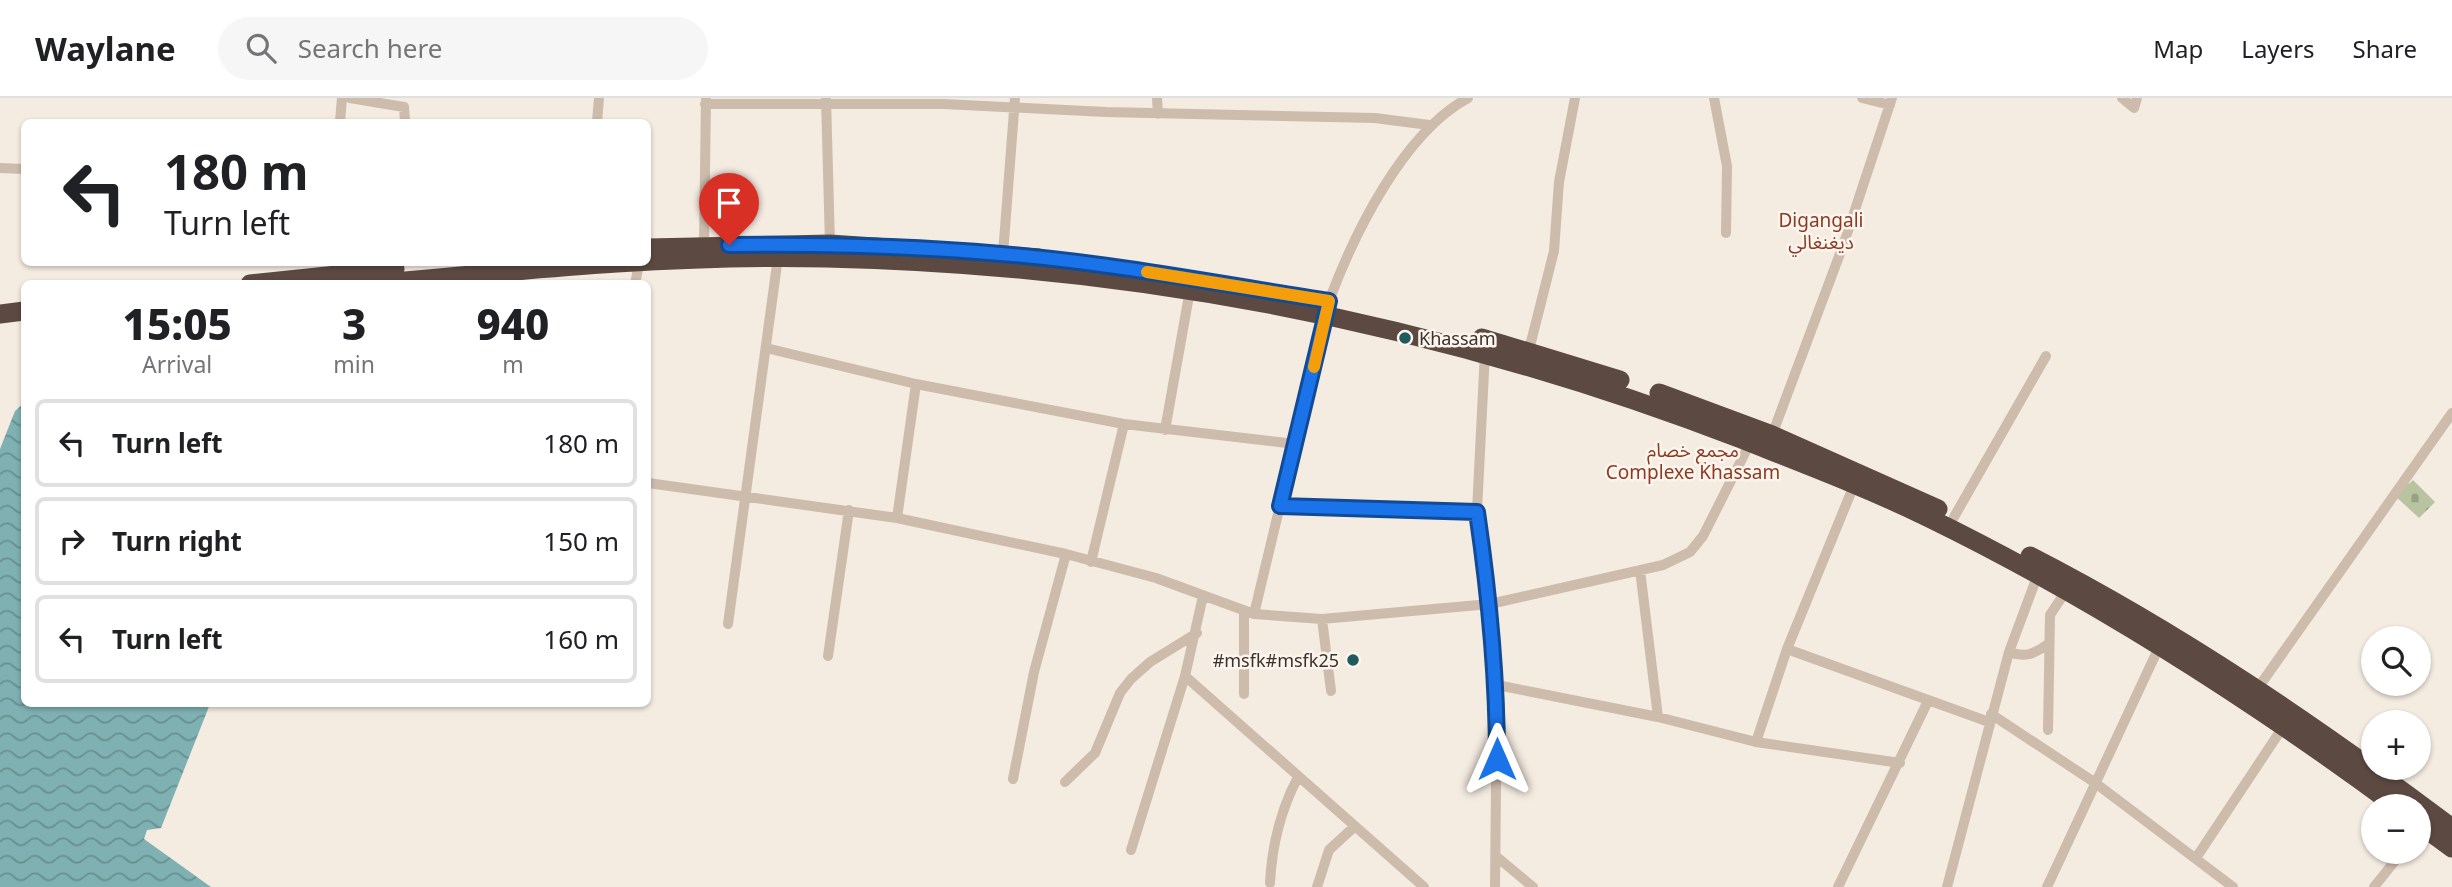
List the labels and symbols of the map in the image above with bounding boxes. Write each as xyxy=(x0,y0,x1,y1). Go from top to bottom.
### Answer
pin xyxy=(699,173,759,245)
district label: Digangali ديغنغالي xyxy=(1778,207,1864,257)
place label: Khassam xyxy=(1419,326,1496,350)
marker: Khassam xyxy=(1397,330,1413,346)
district label: مجمع خصام Complexe Khassam xyxy=(1606,437,1780,485)
place label: #msfk#msfk25 xyxy=(1213,648,1339,672)
marker: #msfk#msfk25 xyxy=(1345,652,1361,668)
position arrow xyxy=(1460,722,1534,796)

